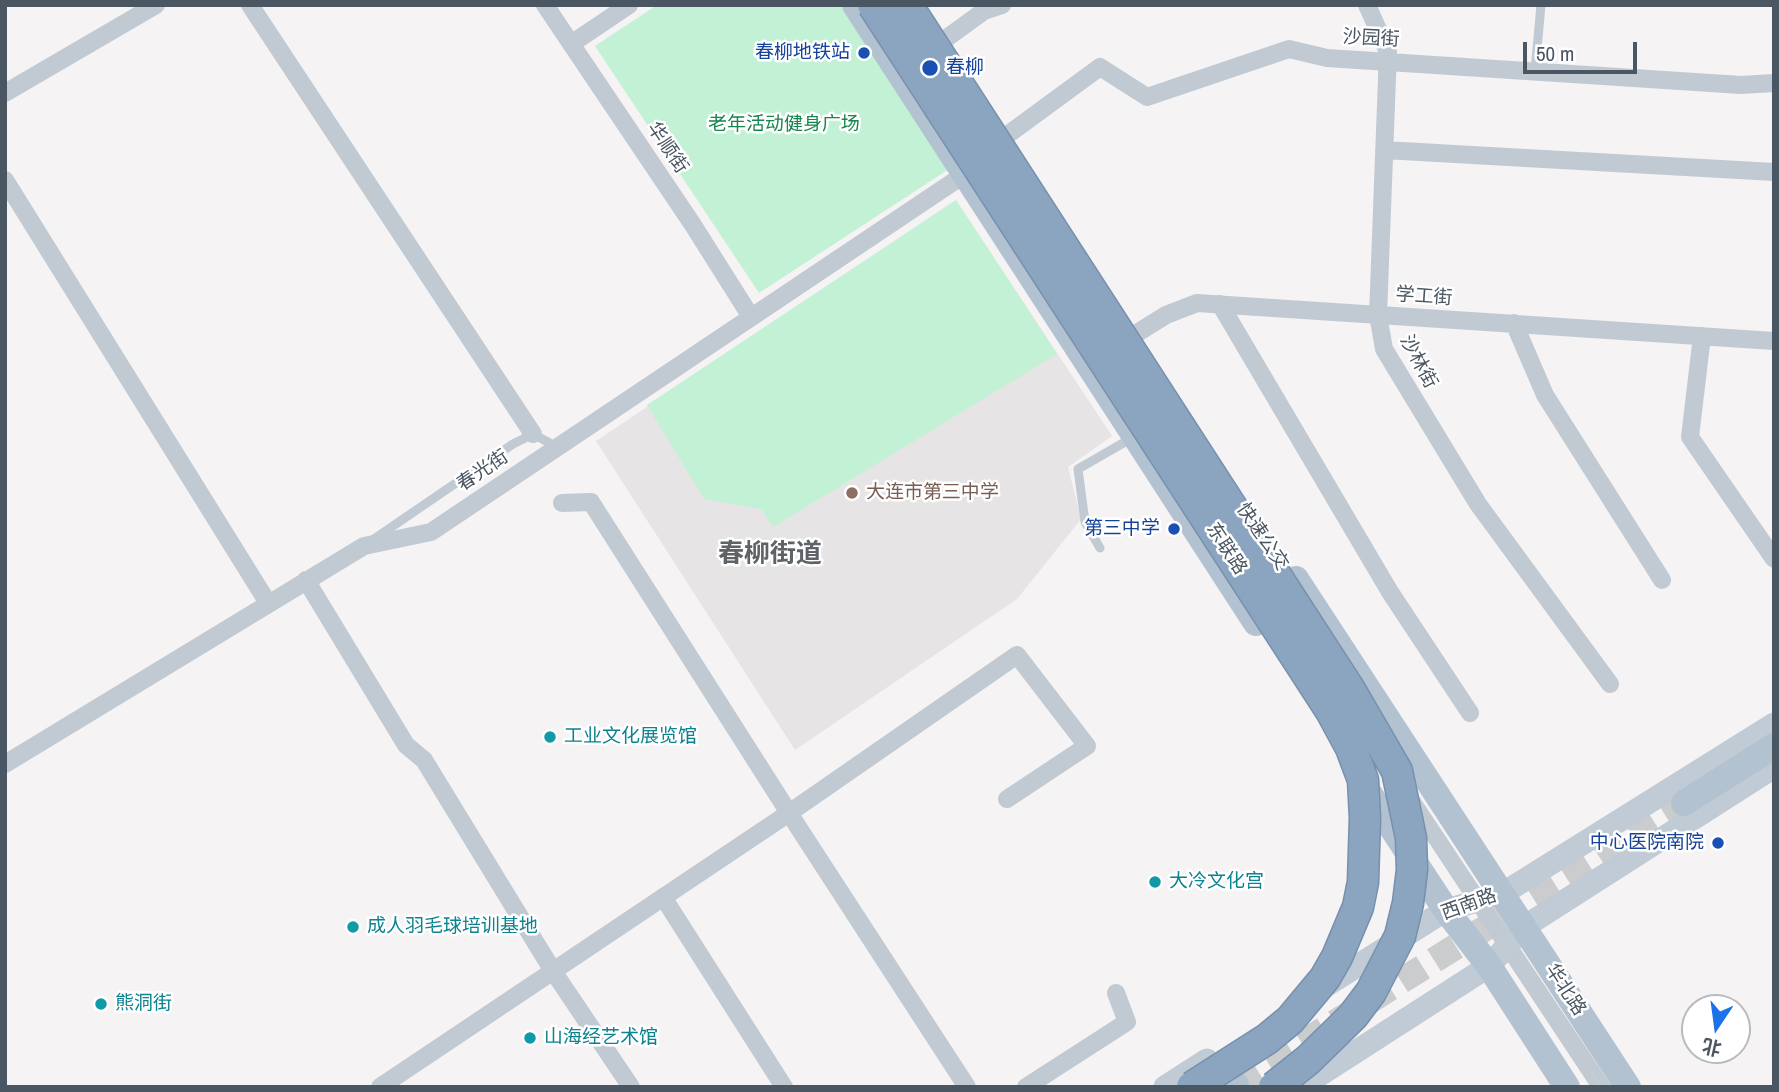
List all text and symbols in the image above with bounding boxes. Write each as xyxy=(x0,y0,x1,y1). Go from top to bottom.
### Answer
street label: 沙园街 xyxy=(1342,26,1400,52)
scale bar xyxy=(1527,28,1641,72)
text: 50 m xyxy=(1536,39,1574,68)
place label: 春柳地铁站 xyxy=(755,42,850,64)
marker: 春柳地铁站 xyxy=(856,45,872,61)
place label: 春柳 xyxy=(946,57,984,79)
marker: 春柳 xyxy=(920,58,940,78)
park label: 老年活动健身广场 xyxy=(708,114,860,136)
street label: 华顺街 xyxy=(642,118,692,178)
street label: 学工街 xyxy=(1395,284,1453,310)
street label: 沙林街 xyxy=(1395,331,1441,393)
street label: 春光街 xyxy=(453,446,513,496)
place label: 大连市第三中学 xyxy=(866,482,999,504)
marker: 大连市第三中学 xyxy=(844,485,860,501)
street label: 快速公交 xyxy=(1231,499,1293,575)
place label: 第三中学 xyxy=(1084,518,1160,540)
street label: 东联路 xyxy=(1201,519,1251,579)
marker: 第三中学 xyxy=(1166,521,1182,537)
district label: 春柳街道 xyxy=(718,539,822,571)
place label: 工业文化展览馆 xyxy=(564,726,697,748)
marker: 工业文化展览馆 xyxy=(542,729,558,745)
place label: 中心医院南院 xyxy=(1590,832,1704,854)
marker: 中心医院南院 xyxy=(1710,835,1726,851)
place label: 大冷文化宫 xyxy=(1169,871,1264,893)
marker: 大冷文化宫 xyxy=(1147,874,1163,890)
street label: 西南路 xyxy=(1438,885,1500,925)
place label: 成人羽毛球培训基地 xyxy=(367,916,538,938)
marker: 成人羽毛球培训基地 xyxy=(345,919,361,935)
street label: 华北路 xyxy=(1540,960,1590,1020)
place label: 熊洞街 xyxy=(115,993,172,1015)
north arrow xyxy=(1681,994,1751,1064)
marker: 熊洞街 xyxy=(93,996,109,1012)
place label: 山海经艺术馆 xyxy=(544,1027,658,1049)
marker: 山海经艺术馆 xyxy=(522,1030,538,1046)
text: 北 xyxy=(1700,1033,1724,1062)

